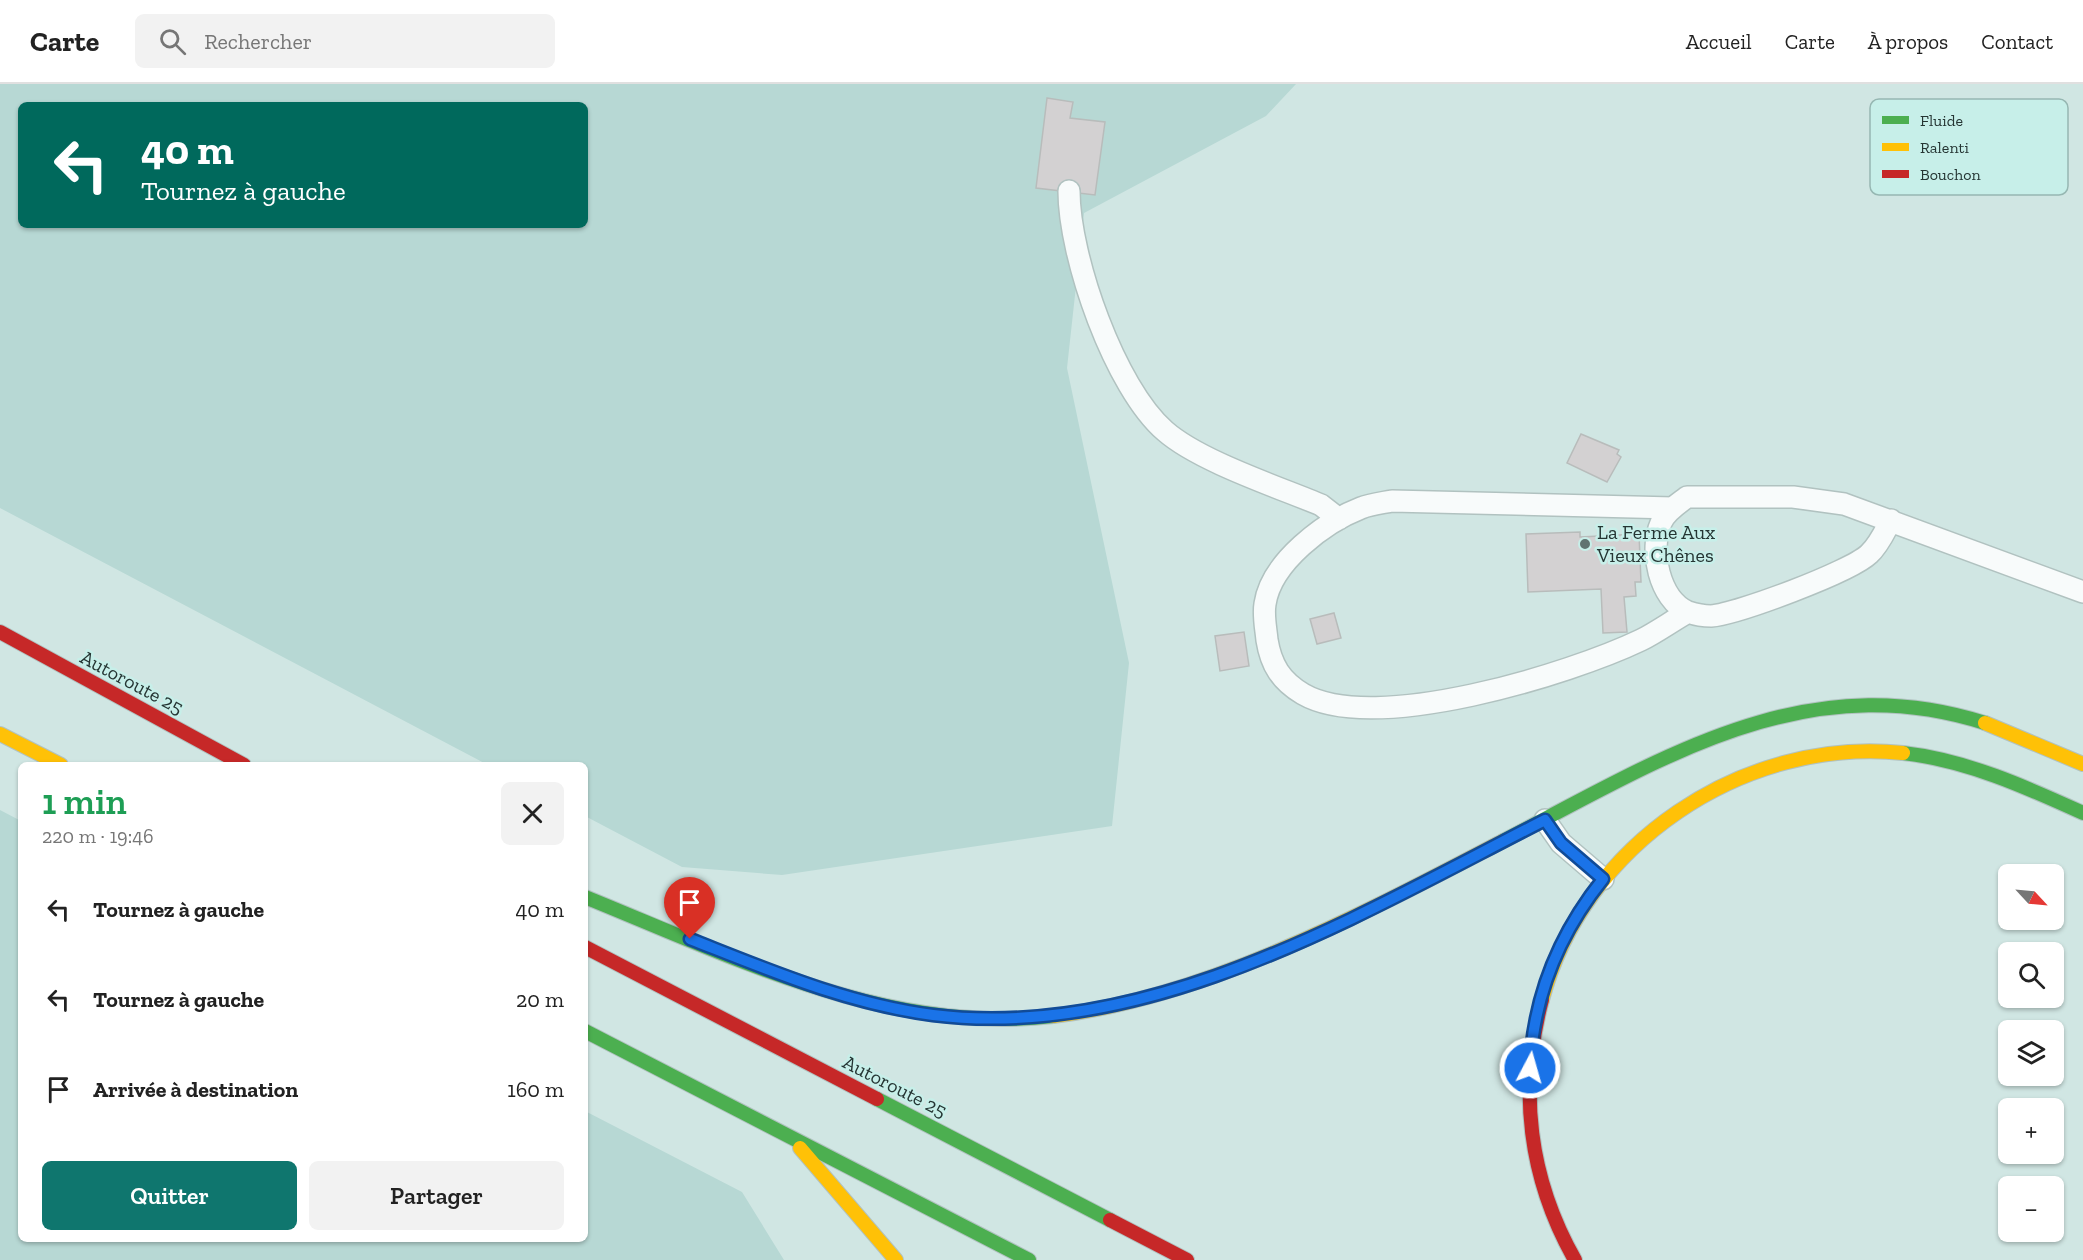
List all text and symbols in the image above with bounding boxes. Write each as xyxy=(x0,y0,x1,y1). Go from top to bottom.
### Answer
search box xyxy=(135,14,555,68)
text: Carte xyxy=(30,25,99,58)
icon: search xyxy=(156,25,189,58)
text: Rechercher xyxy=(204,28,312,55)
text: Accueil xyxy=(1686,29,1752,54)
text: Carte xyxy=(1785,29,1835,54)
text: À propos xyxy=(1868,29,1948,54)
text: Contact xyxy=(1981,29,2053,54)
legend xyxy=(1870,99,2068,195)
text: Fluide xyxy=(1920,111,1963,130)
text: 40 m xyxy=(141,124,234,175)
icon: left xyxy=(42,126,120,204)
text: Ralenti xyxy=(1920,138,1969,157)
text: Bouchon xyxy=(1920,165,1981,184)
text: Tournez à gauche xyxy=(141,175,346,207)
place label: La Ferme Aux Vieux Chênes xyxy=(1596,520,1715,567)
marker: La Ferme Aux Vieux Chênes xyxy=(1578,537,1592,551)
street label: Autoroute 25 xyxy=(76,645,188,719)
text: 1 min xyxy=(42,780,127,823)
button: close xyxy=(501,782,564,845)
text: 220 m · 19:46 xyxy=(42,824,154,848)
north arrow xyxy=(1998,864,2064,930)
map controls xyxy=(1998,864,2064,1242)
pin xyxy=(664,877,715,939)
icon: arrive xyxy=(673,886,706,919)
icon: left xyxy=(42,893,75,926)
text: Tournez à gauche xyxy=(93,896,264,923)
text: 40 m xyxy=(515,896,564,923)
button: search xyxy=(1998,942,2064,1008)
icon: left xyxy=(42,983,75,1016)
text: Tournez à gauche xyxy=(93,986,264,1013)
text: 20 m xyxy=(516,986,564,1013)
button: layers xyxy=(1998,1020,2064,1086)
position arrow xyxy=(1498,1036,1562,1100)
street label: Autoroute 25 xyxy=(839,1050,951,1122)
icon: arrive xyxy=(42,1073,75,1106)
text: Arrivée à destination xyxy=(93,1076,298,1103)
text: 160 m xyxy=(507,1076,564,1103)
button: + xyxy=(1998,1098,2064,1164)
button: Quitter xyxy=(42,1161,297,1230)
button: Partager xyxy=(309,1161,564,1230)
button: − xyxy=(1998,1176,2064,1242)

